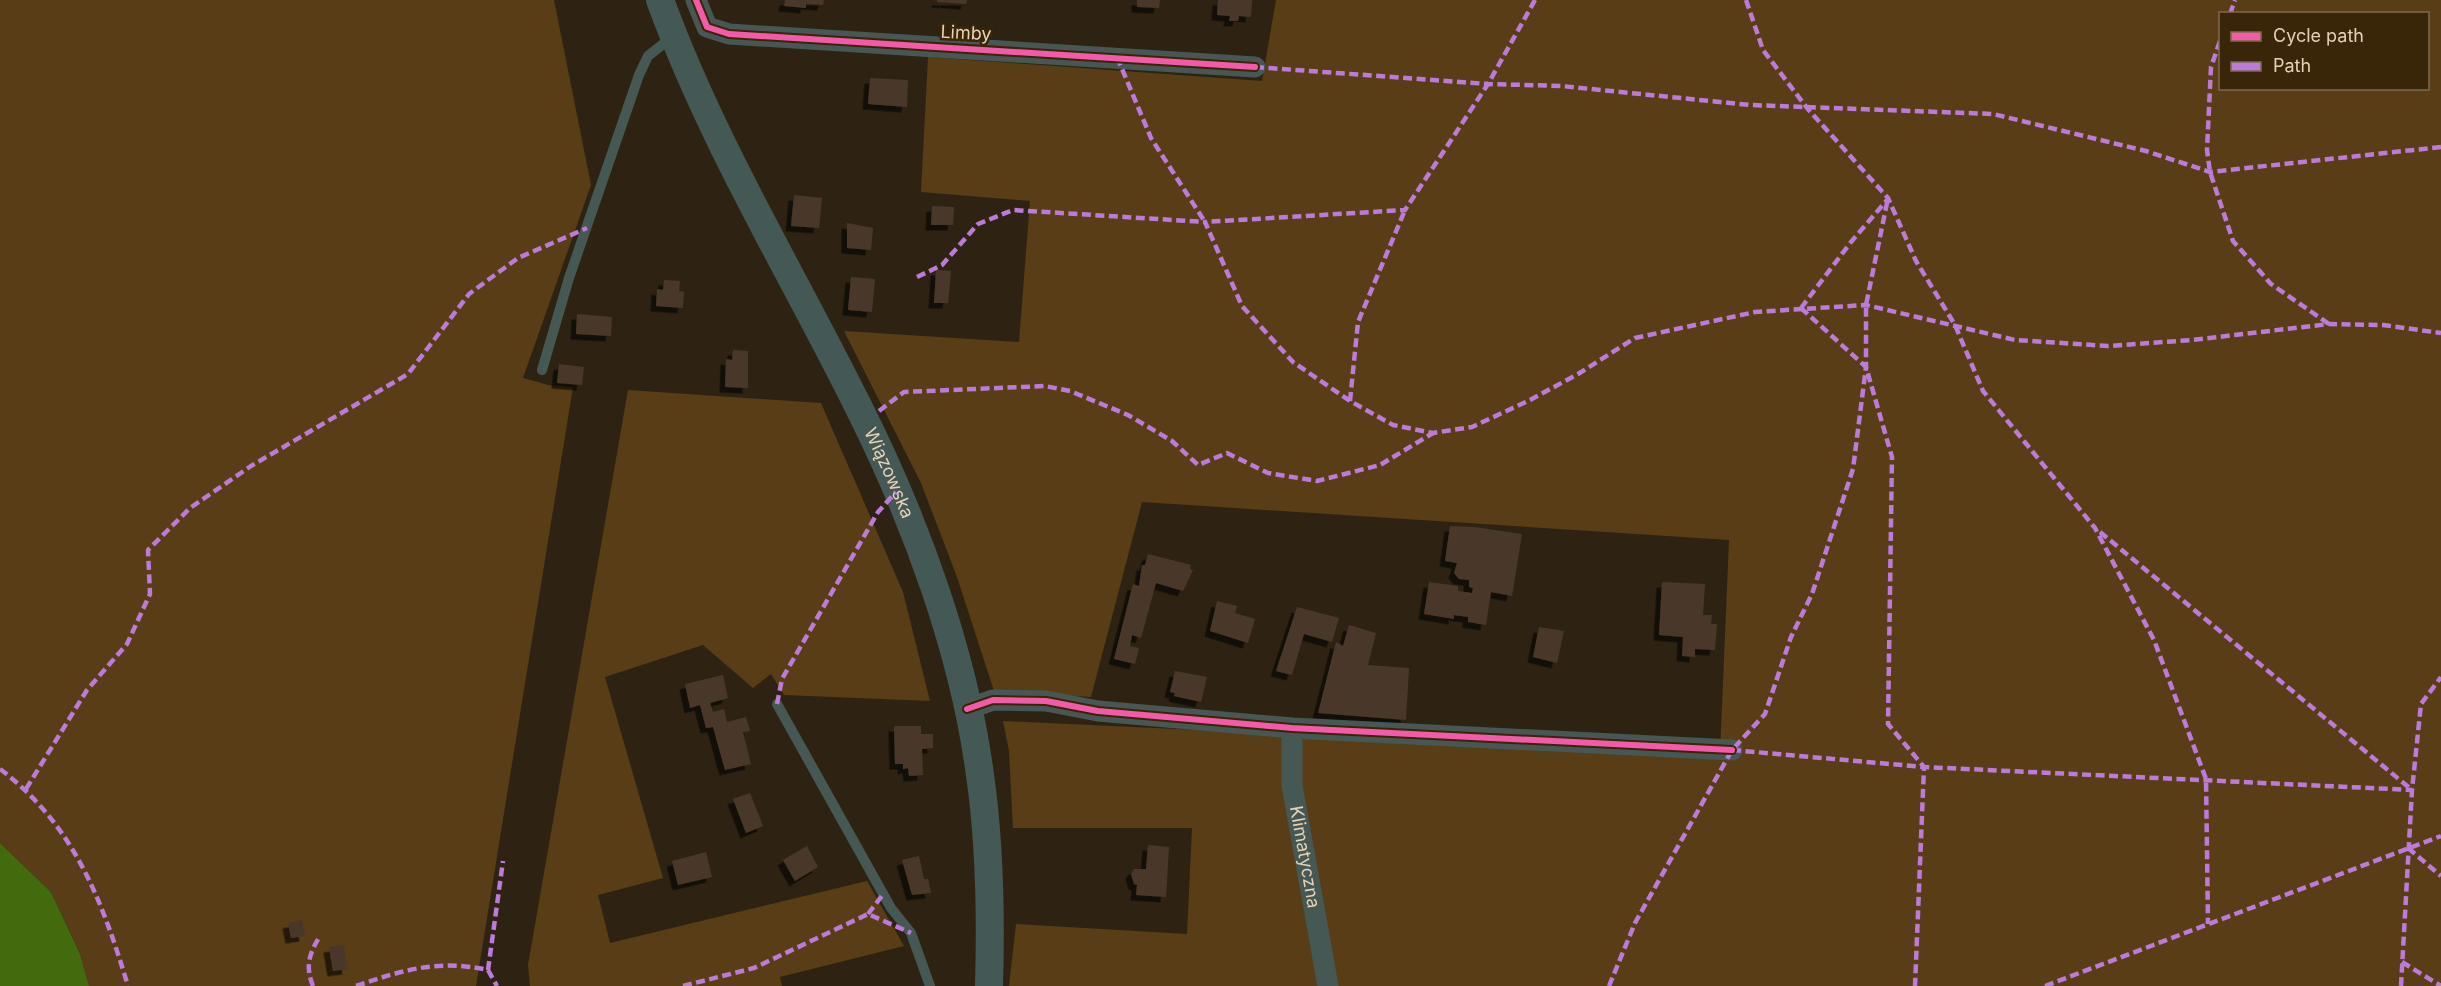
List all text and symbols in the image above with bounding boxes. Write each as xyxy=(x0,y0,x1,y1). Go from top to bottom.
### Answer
legend xyxy=(2219,12,2429,90)
street label: Limby xyxy=(940,21,992,44)
text: Cycle path xyxy=(2273,25,2364,46)
text: Path xyxy=(2273,55,2311,76)
street label: Wiązowska xyxy=(860,424,919,521)
street label: Klimatyczna xyxy=(1286,804,1325,910)

